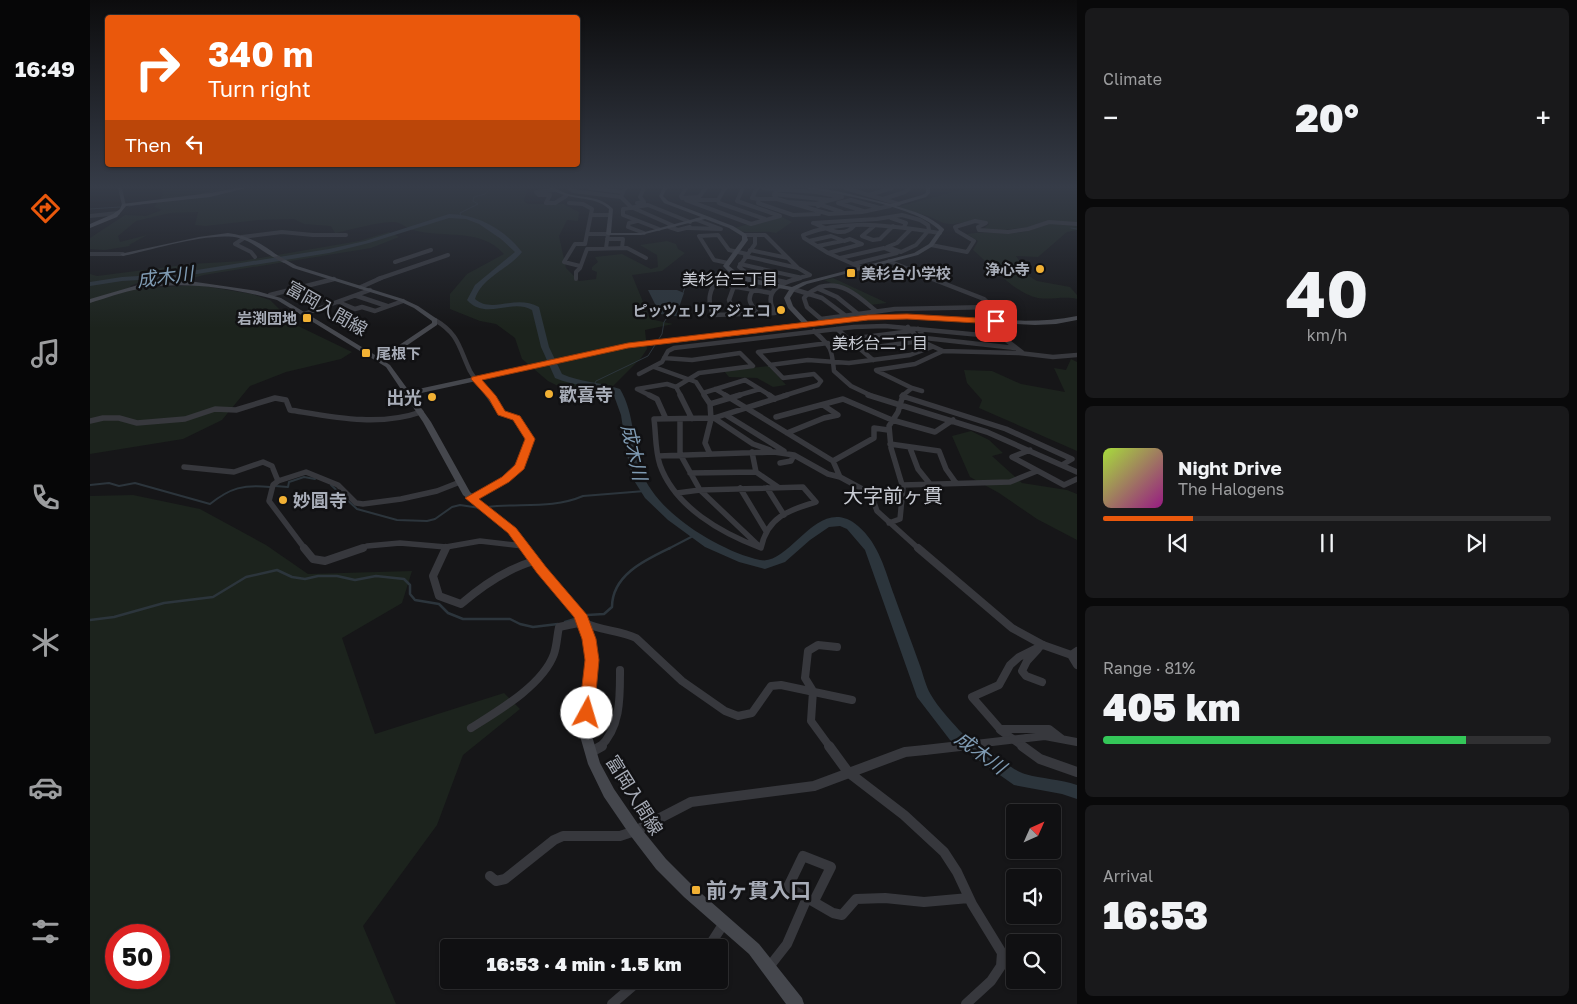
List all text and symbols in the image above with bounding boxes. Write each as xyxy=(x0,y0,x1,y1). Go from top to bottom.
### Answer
text: 340 m xyxy=(208,33,313,75)
icon: right xyxy=(125,35,190,100)
text: 16:49 xyxy=(15,55,75,82)
text: Climate xyxy=(1103,69,1162,89)
text: Turn right xyxy=(208,75,311,102)
text: 20° xyxy=(1295,95,1359,140)
text: − xyxy=(1103,101,1118,134)
text: + xyxy=(1536,101,1551,134)
icon: left xyxy=(181,130,209,158)
text: Then xyxy=(125,133,171,156)
icon: directions xyxy=(28,191,63,226)
text: 40 xyxy=(1286,253,1368,331)
place label: 浄心寺 xyxy=(985,260,1030,278)
water label: 成木川 xyxy=(135,261,197,291)
marker: 浄心寺 xyxy=(1034,263,1046,275)
place label: 美杉台小学校 xyxy=(861,264,951,282)
marker: 美杉台小学校 xyxy=(845,267,857,279)
district label: 美杉台三丁目 xyxy=(682,269,778,289)
street label: 富岡入間線 xyxy=(283,276,371,340)
pin xyxy=(975,300,1017,342)
place label: ピッツェリア ジェコ xyxy=(632,301,771,319)
marker: ピッツェリア ジェコ xyxy=(775,304,787,316)
icon: arrive xyxy=(982,307,1010,335)
place label: 岩渕団地 xyxy=(237,309,297,327)
marker: 岩渕団地 xyxy=(301,312,313,324)
text: km/h xyxy=(1307,325,1347,345)
district label: 美杉台二丁目 xyxy=(832,333,928,353)
icon: music xyxy=(28,336,63,371)
place label: 尾根下 xyxy=(376,344,421,362)
marker: 尾根下 xyxy=(360,347,372,359)
place label: 歡喜寺 xyxy=(559,383,613,405)
place label: 出光 xyxy=(386,386,422,408)
marker: 歡喜寺 xyxy=(543,388,555,400)
marker: 出光 xyxy=(426,391,438,403)
water label: 成木川 xyxy=(617,422,653,484)
text: Night Drive xyxy=(1178,456,1282,479)
text: The Halogens xyxy=(1178,479,1284,499)
icon: phone xyxy=(28,480,63,515)
district label: 大字前ヶ貫 xyxy=(843,483,943,507)
place label: 妙圓寺 xyxy=(293,489,347,511)
marker: 妙圓寺 xyxy=(277,494,289,506)
icon: previous xyxy=(1164,529,1192,557)
icon: pause xyxy=(1313,529,1341,557)
icon: next xyxy=(1462,529,1490,557)
icon: climate xyxy=(28,625,63,660)
text: Range · 81% xyxy=(1103,658,1195,678)
text: 405 km xyxy=(1103,684,1241,729)
position arrow xyxy=(560,686,612,738)
water label: 成木川 xyxy=(951,726,1012,779)
street label: 富岡入間線 xyxy=(602,751,668,839)
icon: car xyxy=(28,770,63,805)
north arrow xyxy=(1006,804,1061,859)
map controls xyxy=(1006,804,1061,989)
text: Arrival xyxy=(1103,866,1153,886)
button: sound xyxy=(1006,869,1061,924)
place label: 前ヶ貫入口 xyxy=(706,877,811,903)
marker: 前ヶ貫入口 xyxy=(690,884,702,896)
text: 16:53 xyxy=(1103,892,1208,937)
icon: filters xyxy=(28,914,63,949)
speed limit sign: 50 xyxy=(105,924,170,989)
button: search xyxy=(1006,934,1061,989)
text: 16:53 · 4 min · 1.5 km xyxy=(487,952,681,975)

